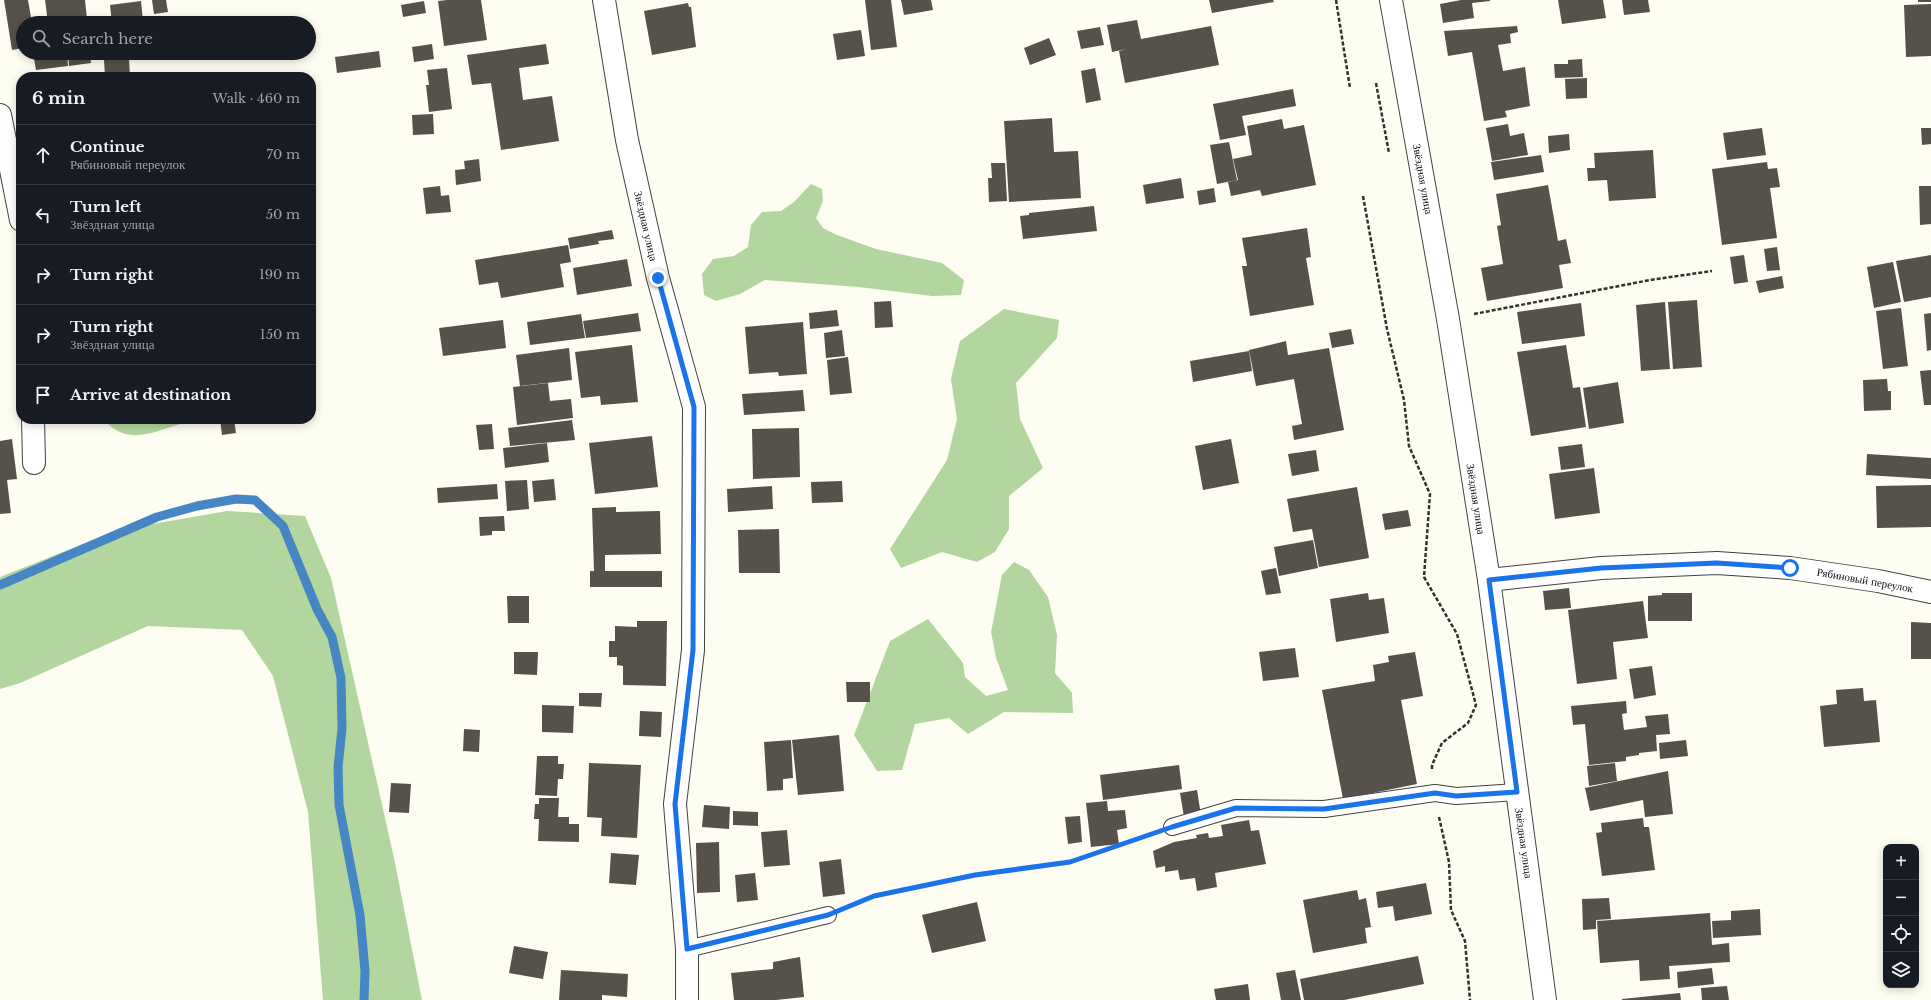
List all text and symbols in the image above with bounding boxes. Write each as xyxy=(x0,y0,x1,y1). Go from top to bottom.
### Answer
search box xyxy=(16,16,316,60)
icon: search xyxy=(30,27,52,49)
text: Search here xyxy=(62,29,153,48)
text: 6 min xyxy=(32,88,85,109)
text: Walk · 460 m xyxy=(213,90,300,107)
text: Continue xyxy=(70,137,145,156)
street label: Звёздная улица xyxy=(1410,143,1436,216)
icon: ahead xyxy=(32,144,54,166)
text: 70 m xyxy=(267,146,300,163)
text: Рябиновый переулок xyxy=(70,156,185,173)
street label: Звёздная улица xyxy=(631,190,661,263)
text: Turn left xyxy=(70,197,141,216)
icon: left xyxy=(32,204,54,226)
text: 50 m xyxy=(266,206,300,223)
text: Звёздная улица xyxy=(70,216,154,233)
icon: right xyxy=(32,264,54,286)
text: Turn right xyxy=(70,265,153,284)
text: 190 m xyxy=(259,266,300,283)
route end xyxy=(649,269,667,287)
text: Turn right xyxy=(70,317,153,336)
icon: right xyxy=(32,324,54,346)
text: 150 m xyxy=(260,326,300,343)
text: Звёздная улица xyxy=(70,336,154,353)
icon: arrive xyxy=(32,384,54,406)
text: Arrive at destination xyxy=(70,385,231,404)
street label: Звёздная улица xyxy=(1463,463,1489,536)
route start xyxy=(1781,559,1799,577)
street label: Рябиновый переулок xyxy=(1816,565,1915,595)
street label: Звёздная улица xyxy=(1512,807,1536,879)
map controls xyxy=(1883,844,1919,988)
button: + xyxy=(1883,844,1919,880)
button: − xyxy=(1883,880,1919,916)
button: locate xyxy=(1883,916,1919,952)
button: layers xyxy=(1883,952,1919,988)

